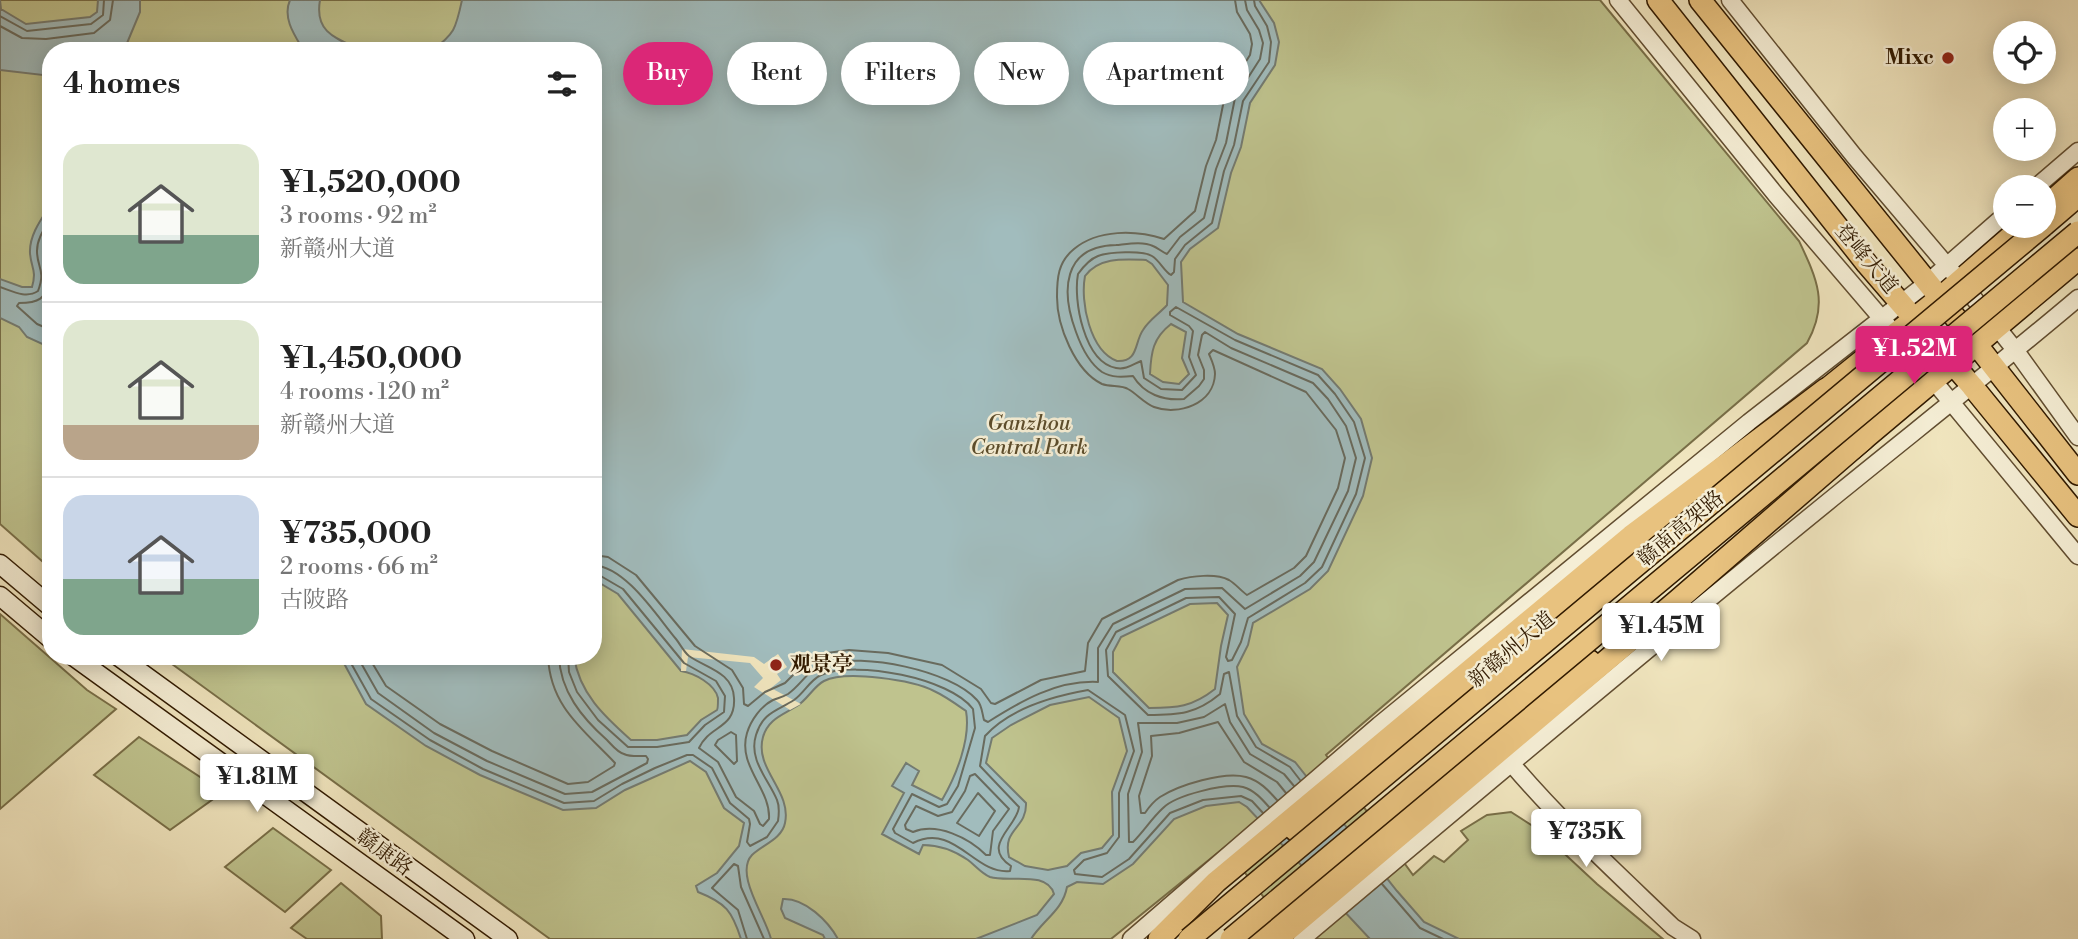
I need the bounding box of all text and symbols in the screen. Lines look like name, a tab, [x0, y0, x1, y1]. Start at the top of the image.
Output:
map controls	[1993, 21, 2056, 238]
button: locate	[1993, 21, 2056, 84]
chip: Buy	[623, 42, 713, 105]
chip: Rent	[727, 42, 827, 105]
chip: Filters	[841, 42, 960, 105]
chip: New	[974, 42, 1069, 105]
chip: Apartment	[1083, 42, 1249, 105]
place label: Mixc	[1885, 45, 1934, 71]
marker: Mixc	[1940, 50, 1956, 66]
text: 4 homes	[63, 65, 180, 103]
icon: filters	[543, 65, 581, 103]
button: +	[1993, 98, 2056, 161]
text: ¥1,520,000	[280, 164, 461, 202]
icon: home	[119, 172, 203, 256]
button: −	[1993, 175, 2056, 238]
text: 3 rooms · 92 m²	[280, 202, 436, 230]
street label: 登峰大道	[1829, 218, 1903, 300]
text: 新赣州大道	[280, 235, 395, 263]
pin: ¥1.52M	[1857, 326, 1971, 386]
text: ¥1.52M	[1871, 335, 1957, 363]
text: ¥1,450,000	[280, 340, 462, 378]
icon: home	[119, 348, 203, 432]
text: 4 rooms · 120 m²	[280, 378, 449, 406]
text: 新赣州大道	[280, 411, 395, 439]
park label: Ganzhou Central Park	[970, 411, 1088, 461]
street label: 赣南高架路	[1632, 485, 1730, 573]
text: ¥735,000	[280, 515, 432, 553]
icon: home	[119, 523, 203, 607]
text: 2 rooms · 66 m²	[280, 553, 438, 581]
text: 古陂路	[280, 586, 349, 614]
pin: ¥1.45M	[1604, 604, 1718, 663]
street label: 新赣州大道	[1463, 606, 1561, 694]
text: ¥1.45M	[1618, 612, 1704, 640]
place label: 观景亭	[790, 652, 853, 678]
marker: 观景亭	[768, 657, 784, 673]
pin: ¥1.81M	[200, 754, 314, 814]
text: ¥1.81M	[216, 763, 298, 791]
pin: ¥735K	[1537, 810, 1635, 869]
text: ¥735K	[1547, 818, 1625, 846]
street label: 赣康路	[351, 824, 417, 882]

